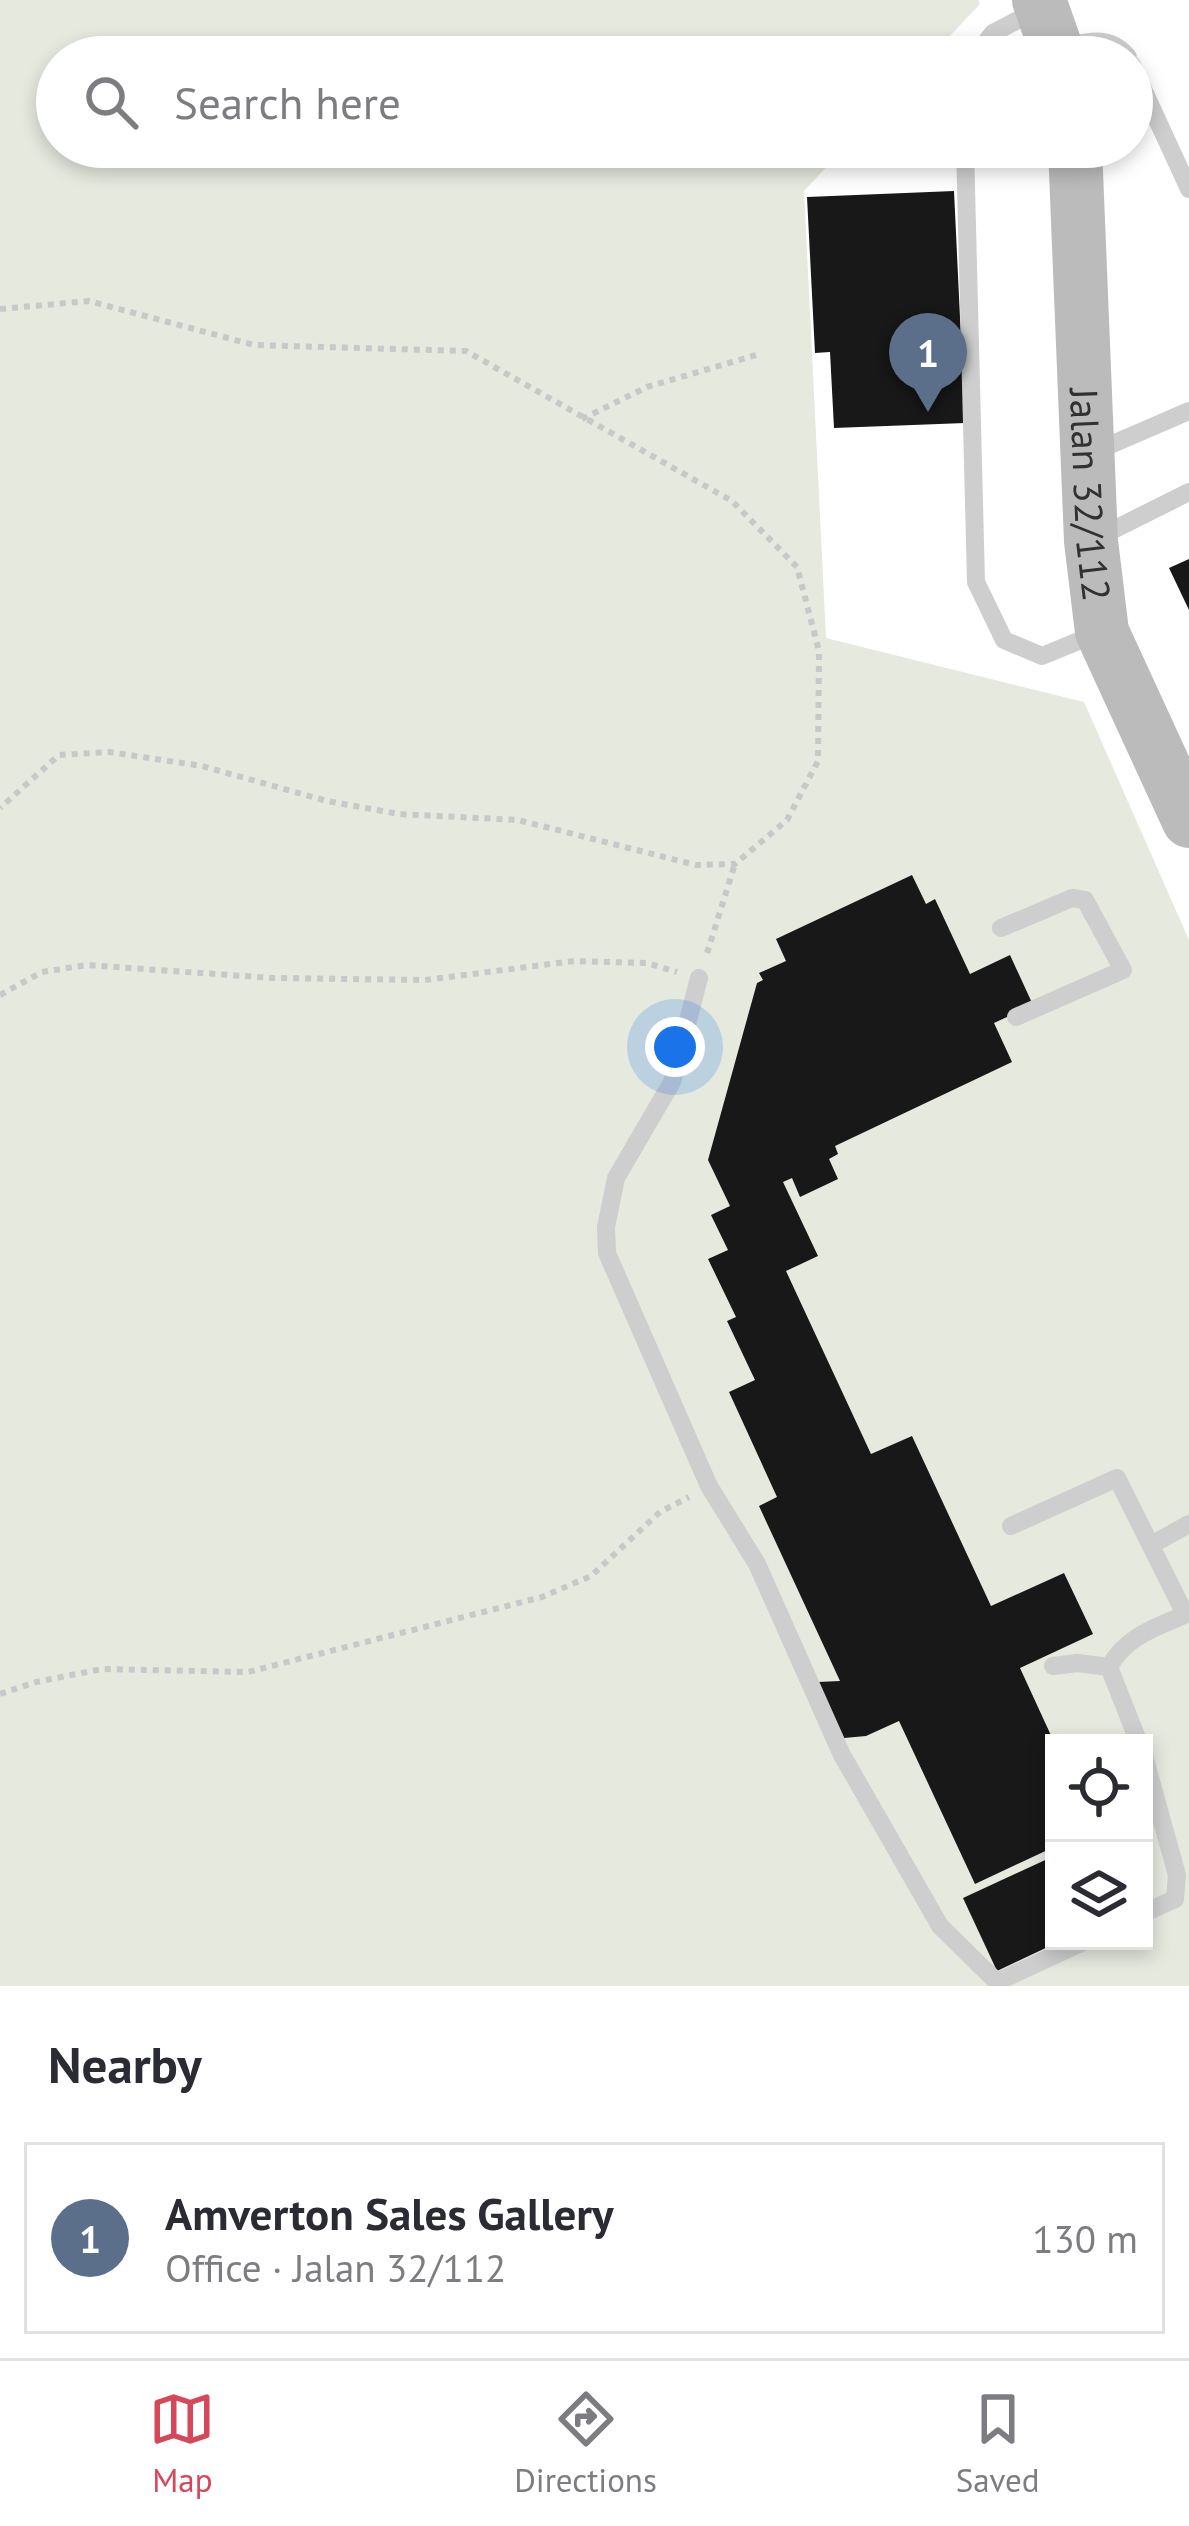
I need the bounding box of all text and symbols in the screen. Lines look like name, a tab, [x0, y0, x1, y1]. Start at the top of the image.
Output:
search box	[36, 36, 1153, 168]
icon: search	[78, 69, 144, 135]
text: Search here	[174, 73, 401, 131]
pin: 1	[889, 313, 967, 412]
street label: Jalan 32/112	[1059, 385, 1124, 604]
your location	[645, 1017, 705, 1077]
map controls	[1045, 1734, 1153, 1950]
button: locate	[1045, 1734, 1153, 1842]
button: layers	[1045, 1842, 1153, 1950]
text: Nearby	[48, 2031, 202, 2097]
text: Amverton Sales Gallery	[165, 2184, 614, 2242]
text: 1	[79, 2213, 101, 2264]
text: 130 m	[1032, 2213, 1138, 2264]
text: Office · Jalan 32/112	[165, 2242, 506, 2293]
tab: Map	[149, 2386, 215, 2501]
tab: Directions	[514, 2386, 657, 2501]
tab: Saved	[956, 2386, 1040, 2501]

